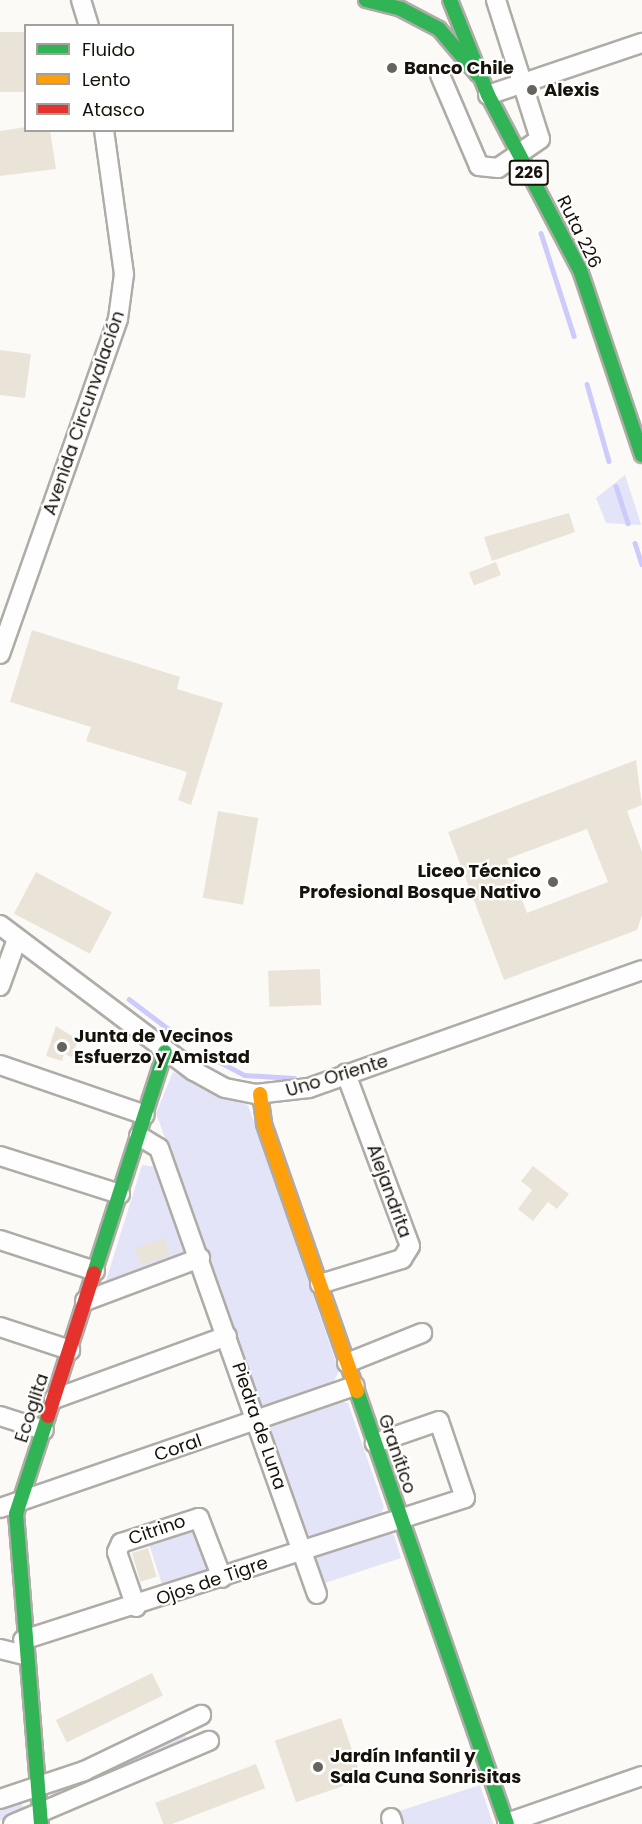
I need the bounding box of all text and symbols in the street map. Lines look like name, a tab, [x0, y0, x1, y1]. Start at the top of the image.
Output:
legend	[24, 24, 234, 132]
text: Fluido	[82, 37, 135, 62]
place label: Banco Chile	[404, 57, 514, 79]
marker: Banco Chile	[385, 61, 399, 75]
text: Lento	[82, 67, 131, 92]
place label: Alexis	[544, 79, 600, 101]
marker: Alexis	[525, 83, 539, 97]
text: Atasco	[82, 97, 145, 122]
road number: 226	[508, 160, 550, 186]
street label: Ruta 226	[552, 192, 606, 272]
street label: Avenida Circunvalación	[39, 308, 129, 518]
place label: Liceo Técnico Profesional Bosque Nativo	[299, 861, 541, 904]
marker: Liceo Técnico Profesional Bosque Nativo	[546, 875, 560, 889]
place label: Junta de Vecinos Esfuerzo y Amistad	[74, 1026, 250, 1068]
marker: Junta de Vecinos Esfuerzo y Amistad	[55, 1040, 69, 1054]
street label: Uno Oriente	[283, 1050, 391, 1102]
street label: Alejandrita	[362, 1141, 416, 1241]
street label: Piedra de Luna	[227, 1360, 291, 1492]
street label: Ecoglita	[11, 1371, 53, 1445]
street label: Granítico	[373, 1412, 421, 1496]
street label: Coral	[151, 1430, 205, 1466]
street label: Citrino	[126, 1510, 188, 1550]
street label: Ojos de Tigre	[153, 1552, 271, 1610]
place label: Jardín Infantil y Sala Cuna Sonrisitas	[330, 1746, 521, 1788]
marker: Jardín Infantil y Sala Cuna Sonrisitas	[311, 1760, 325, 1774]

